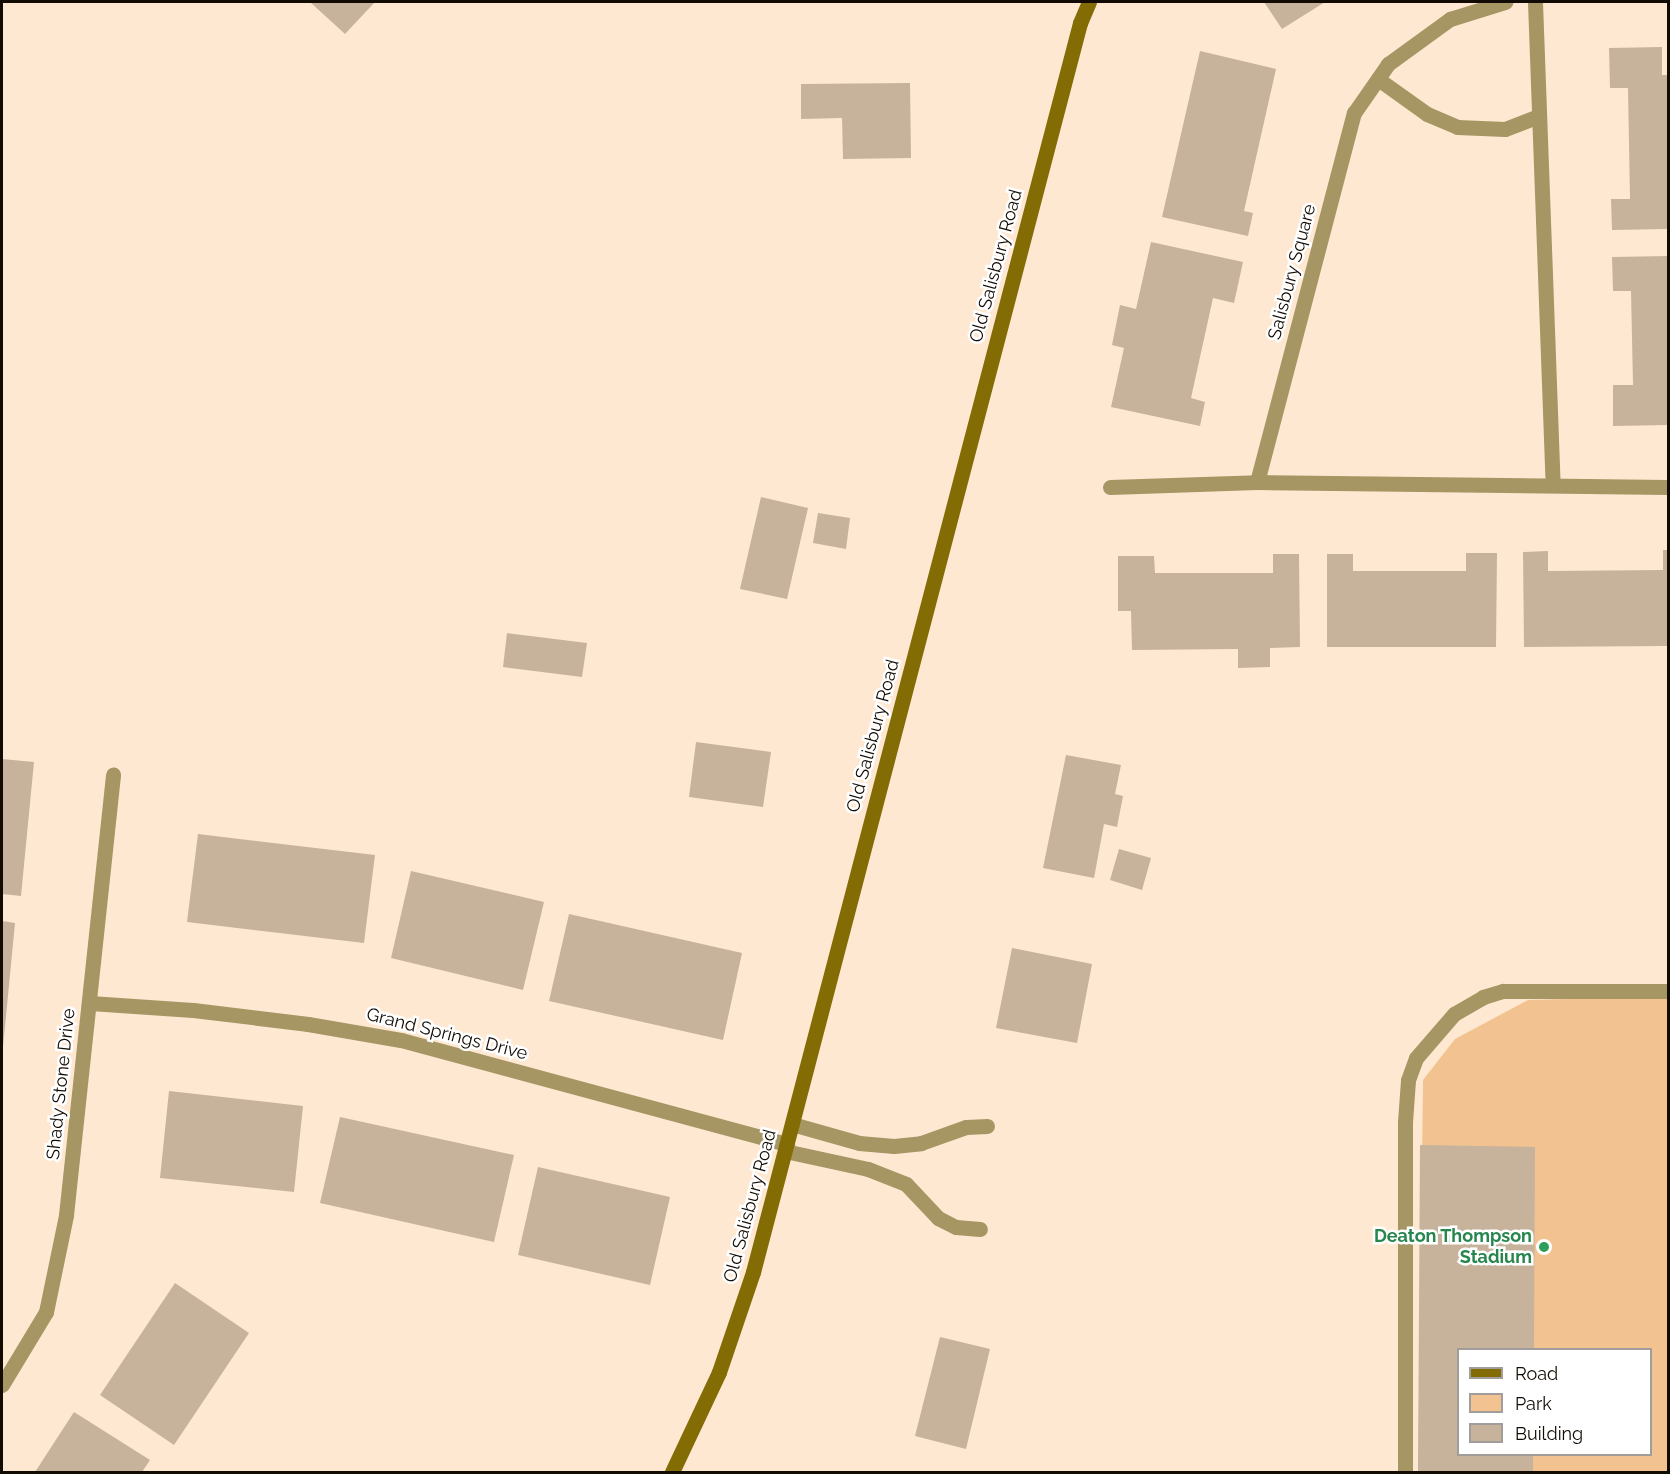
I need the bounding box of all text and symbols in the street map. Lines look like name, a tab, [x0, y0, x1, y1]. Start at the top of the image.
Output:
street label: Old Salisbury Road	[965, 187, 1027, 345]
street label: Salisbury Square	[1263, 202, 1321, 342]
street label: Old Salisbury Road	[842, 657, 904, 815]
street label: Grand Springs Drive	[364, 1004, 530, 1064]
street label: Shady Stone Drive	[42, 1007, 80, 1161]
street label: Old Salisbury Road	[719, 1127, 781, 1285]
place label: Deaton Thompson Stadium	[1373, 1226, 1532, 1268]
marker: Deaton Thompson Stadium	[1537, 1240, 1551, 1254]
legend	[1457, 1348, 1652, 1456]
text: Road	[1515, 1363, 1558, 1384]
text: Park	[1515, 1393, 1552, 1414]
text: Building	[1515, 1423, 1583, 1444]

